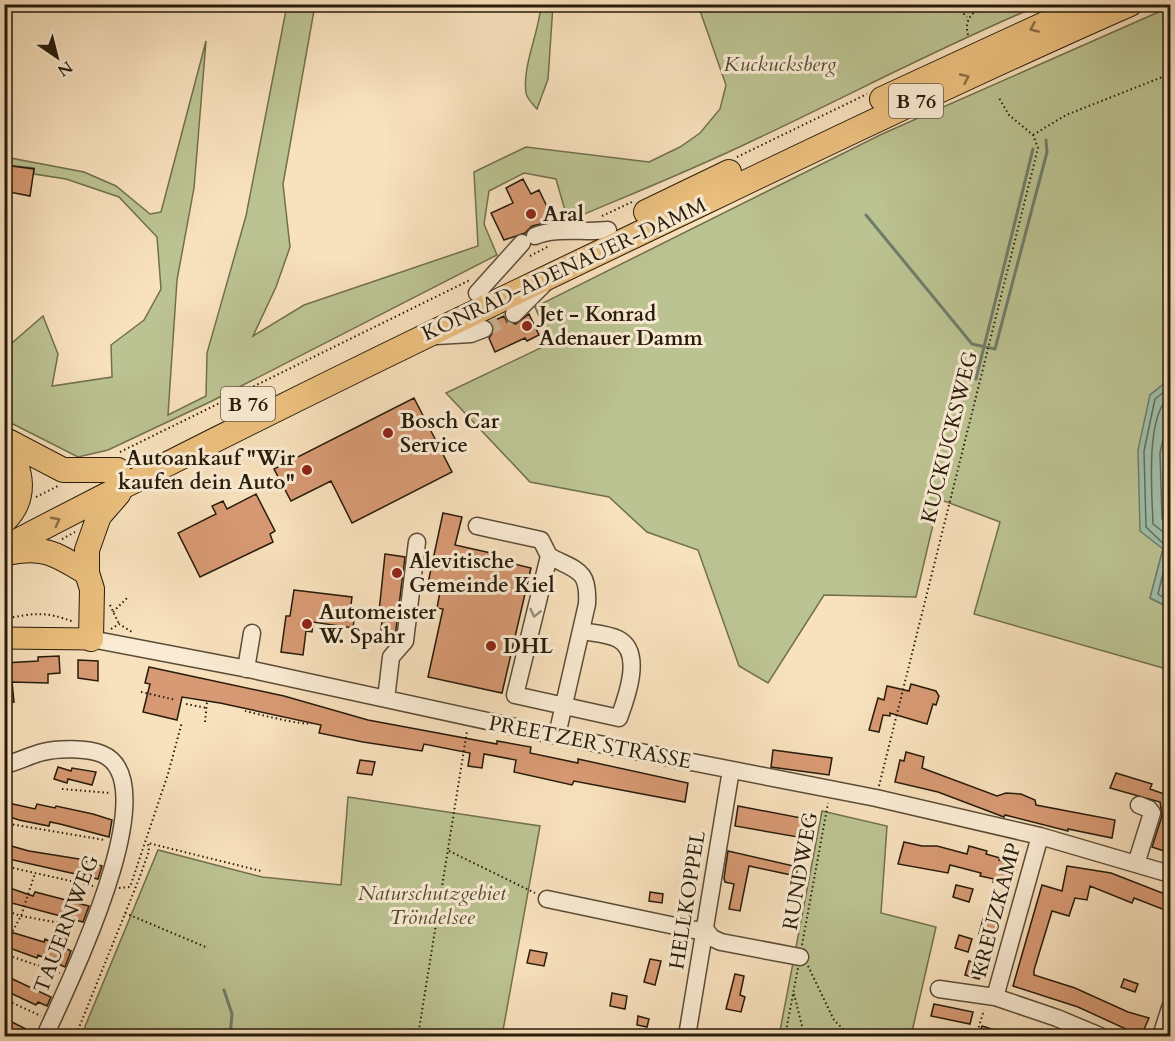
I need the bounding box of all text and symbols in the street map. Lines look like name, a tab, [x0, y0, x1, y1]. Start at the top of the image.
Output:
one-way arrow	[1030, 21, 1041, 33]
north arrow	[27, 27, 87, 87]
park label: Kuckucksberg	[724, 50, 837, 79]
text: N	[53, 55, 77, 82]
one-way arrow	[959, 74, 970, 86]
road number: B 76	[889, 84, 943, 118]
street label: KONRAD-ADENAUER-DAMM	[417, 191, 711, 348]
place label: Aral	[543, 200, 584, 229]
marker: Aral	[524, 207, 538, 221]
place label: Jet - Konrad Adenauer Damm	[536, 300, 704, 353]
marker: Jet - Konrad Adenauer Damm	[520, 319, 534, 333]
street label: KUCKUCKSWEG	[914, 348, 985, 526]
road number: B 76	[221, 387, 275, 421]
place label: Bosch Car Service	[400, 407, 500, 460]
marker: Bosch Car Service	[381, 426, 395, 440]
place label: Autoankauf "Wir kaufen dein Auto"	[118, 444, 296, 497]
marker: Autoankauf "Wir kaufen dein Auto"	[300, 463, 314, 477]
one-way arrow	[50, 517, 61, 528]
place label: Alevitische Gemeinde Kiel	[409, 547, 555, 600]
marker: Alevitische Gemeinde Kiel	[390, 566, 404, 580]
place label: Automeister W. Spahr	[318, 598, 437, 651]
one-way arrow	[529, 608, 542, 618]
marker: Automeister W. Spahr	[300, 617, 314, 631]
place label: DHL	[503, 632, 553, 661]
marker: DHL	[484, 639, 498, 653]
street label: PREETZER STRASSE	[486, 709, 694, 776]
street label: RUNDWEG	[776, 809, 825, 932]
street label: HELLKOPPEL	[662, 828, 713, 972]
street label: KREUZKAMP	[965, 840, 1028, 981]
street label: TAUERNWEG	[27, 851, 106, 997]
park label: Naturschutzgebiet Tröndelsee	[358, 879, 507, 932]

